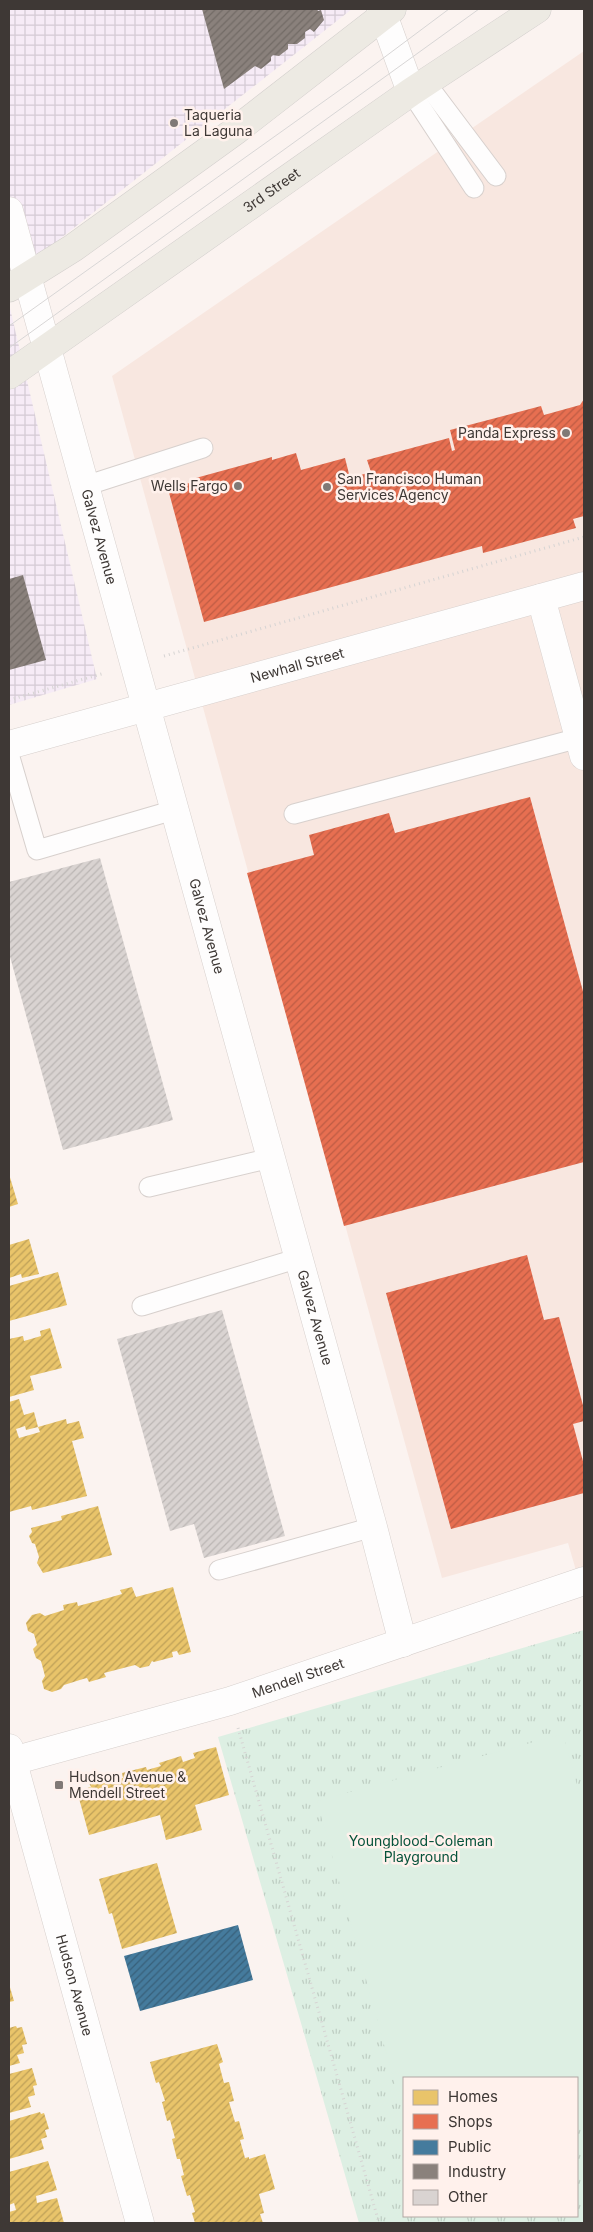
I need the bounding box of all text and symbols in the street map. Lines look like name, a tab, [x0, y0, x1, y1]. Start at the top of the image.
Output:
place label: Taqueria La Laguna	[184, 106, 253, 139]
marker: Taqueria La Laguna	[168, 117, 180, 129]
street label: 3rd Street	[239, 164, 303, 216]
place label: Panda Express	[458, 424, 556, 441]
marker: Panda Express	[560, 427, 572, 439]
place label: San Francisco Human Services Agency	[337, 470, 482, 503]
place label: Wells Fargo	[151, 477, 228, 494]
marker: Wells Fargo	[232, 480, 244, 492]
marker: San Francisco Human Services Agency	[321, 481, 333, 493]
street label: Galvez Avenue	[78, 487, 121, 586]
street label: Newhall Street	[248, 644, 346, 686]
street label: Galvez Avenue	[186, 876, 229, 976]
street label: Galvez Avenue	[294, 1268, 337, 1367]
street label: Mendell Street	[250, 1654, 346, 1701]
place label: Hudson Avenue & Mendell Street	[69, 1768, 186, 1801]
marker: Hudson Avenue & Mendell Street	[53, 1779, 65, 1791]
park label: Youngblood-Coleman Playground	[349, 1832, 493, 1865]
street label: Hudson Avenue	[53, 1932, 97, 2038]
legend	[403, 2077, 578, 2217]
text: Homes	[448, 2087, 498, 2106]
text: Shops	[448, 2112, 493, 2131]
text: Public	[448, 2137, 491, 2156]
text: Industry	[448, 2162, 507, 2181]
text: Other	[448, 2187, 488, 2206]

